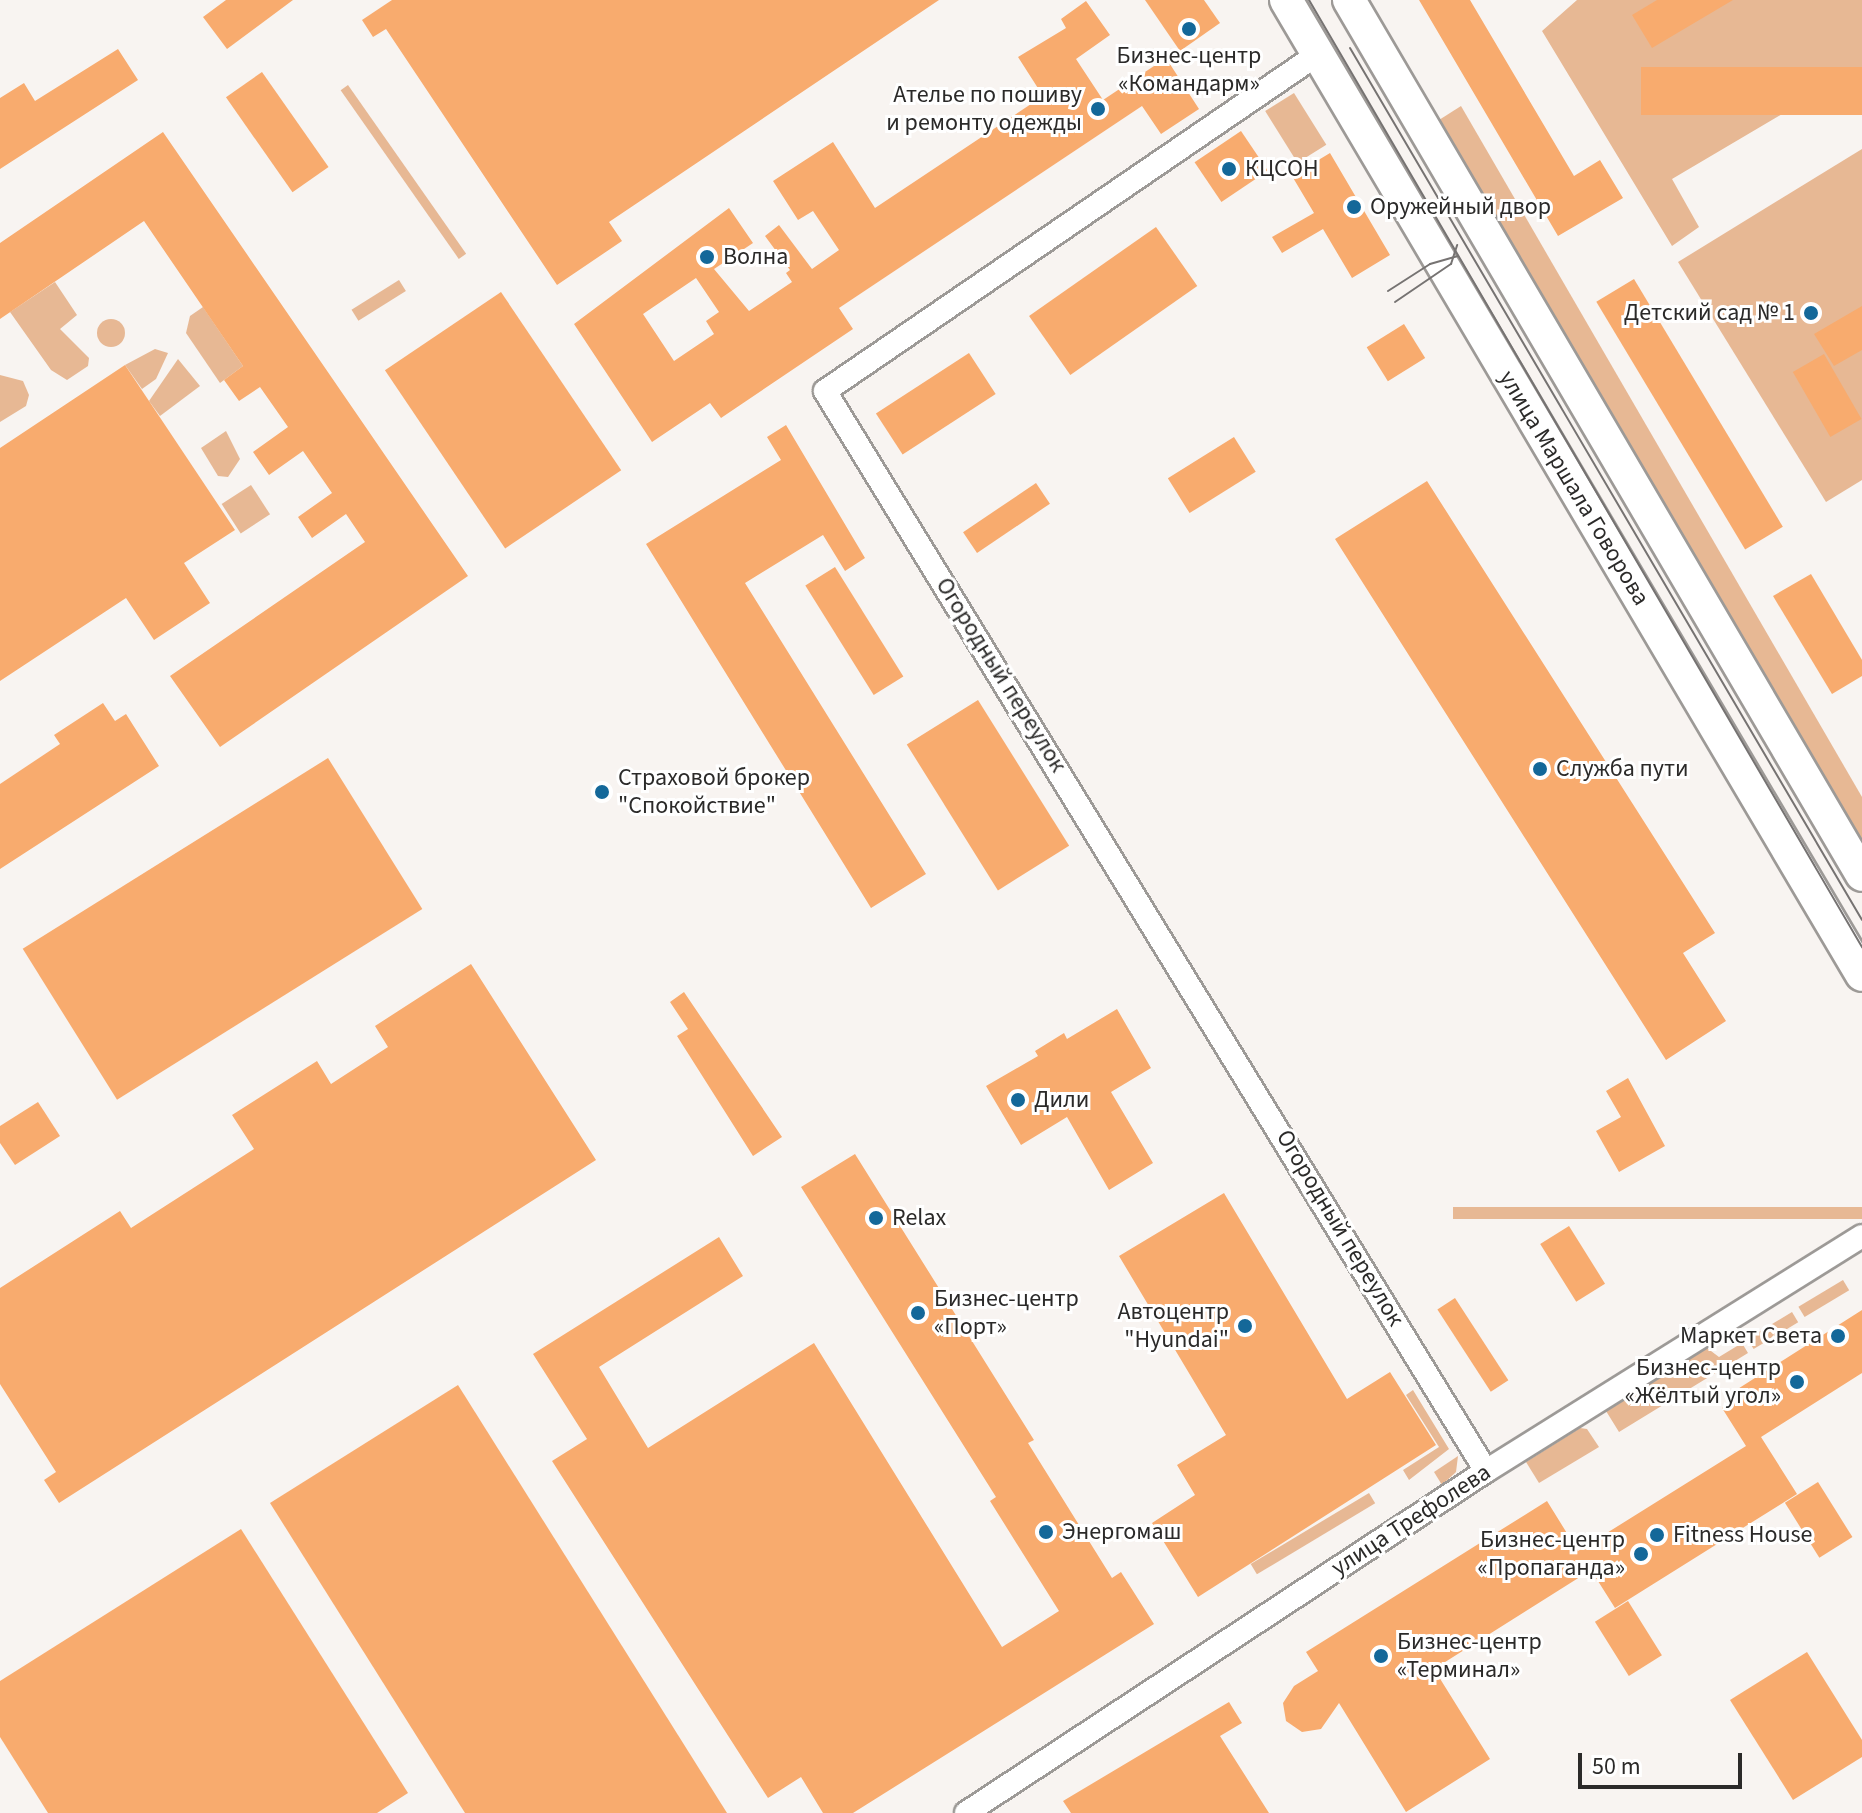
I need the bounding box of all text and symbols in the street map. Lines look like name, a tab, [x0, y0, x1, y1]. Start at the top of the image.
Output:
marker: Бизнес-центр «Командарм»	[1180, 20, 1198, 38]
place label: Бизнес-центр «Командарм»	[1117, 42, 1261, 98]
place label: Ателье по пошиву и ремонту одежды	[886, 81, 1082, 137]
marker: Ателье по пошиву и ремонту одежды	[1089, 100, 1107, 118]
place label: КЦСОН	[1245, 155, 1319, 183]
marker: КЦСОН	[1220, 160, 1238, 178]
place label: Оружейный двор	[1370, 193, 1551, 221]
marker: Оружейный двор	[1345, 198, 1363, 216]
place label: Волна	[723, 243, 788, 271]
marker: Волна	[698, 248, 716, 266]
place label: Детский сад № 1	[1624, 299, 1795, 327]
marker: Детский сад № 1	[1802, 304, 1820, 322]
street label: улица Маршала Говорова	[1493, 365, 1655, 611]
street label: Огородный переулок	[929, 572, 1073, 778]
place label: Служба пути	[1556, 755, 1689, 783]
marker: Служба пути	[1531, 760, 1549, 778]
place label: Страховой брокер "Спокойствие"	[618, 764, 810, 820]
marker: Страховой брокер "Спокойствие"	[593, 783, 611, 801]
place label: Дили	[1034, 1086, 1089, 1114]
marker: Дили	[1009, 1091, 1027, 1109]
street label: Огородный переулок	[1270, 1125, 1410, 1331]
place label: Relax	[892, 1204, 946, 1232]
marker: Relax	[867, 1209, 885, 1227]
place label: Бизнес-центр «Порт»	[934, 1285, 1079, 1341]
place label: Автоцентр "Hyundai"	[1117, 1298, 1229, 1354]
marker: Бизнес-центр «Порт»	[909, 1304, 927, 1322]
marker: Автоцентр "Hyundai"	[1236, 1317, 1254, 1335]
place label: Маркет Света	[1680, 1322, 1822, 1350]
marker: Маркет Света	[1829, 1327, 1847, 1345]
place label: Бизнес-центр «Жёлтый угол»	[1625, 1354, 1781, 1410]
marker: Бизнес-центр «Жёлтый угол»	[1788, 1373, 1806, 1391]
street label: улица Трефолева	[1326, 1458, 1496, 1582]
place label: Энергомаш	[1062, 1518, 1182, 1546]
place label: Fitness House	[1673, 1521, 1812, 1549]
marker: Энергомаш	[1037, 1523, 1055, 1541]
place label: Бизнес-центр «Пропаганда»	[1478, 1526, 1625, 1582]
marker: Fitness House	[1648, 1526, 1666, 1544]
marker: Бизнес-центр «Пропаганда»	[1632, 1545, 1650, 1563]
place label: Бизнес-центр «Терминал»	[1397, 1628, 1542, 1684]
marker: Бизнес-центр «Терминал»	[1372, 1647, 1390, 1665]
scale bar	[1582, 1737, 1746, 1787]
text: 50 m	[1592, 1749, 1641, 1784]

